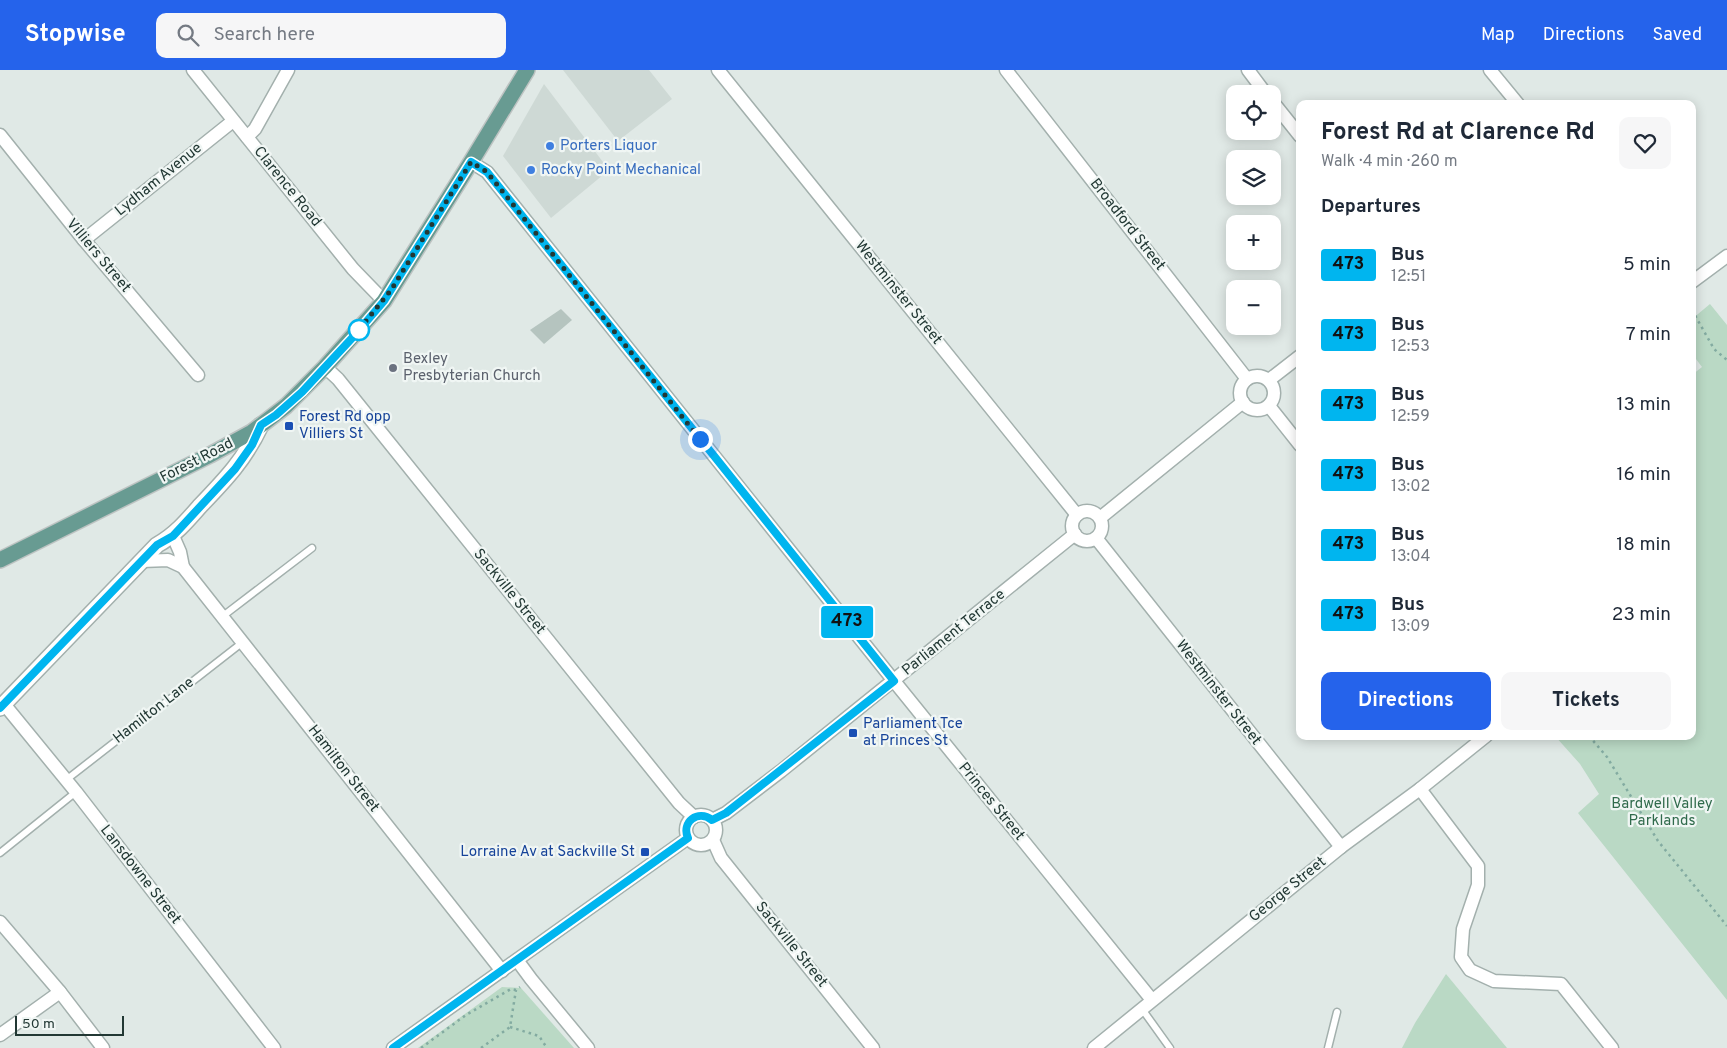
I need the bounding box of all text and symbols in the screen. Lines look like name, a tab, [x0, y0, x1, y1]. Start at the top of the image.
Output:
search box	[156, 13, 506, 58]
text: Stopwise	[25, 20, 126, 50]
icon: search	[174, 21, 202, 49]
text: Search here	[214, 23, 315, 47]
text: Map	[1481, 24, 1515, 47]
text: Directions	[1543, 24, 1625, 47]
text: Saved	[1653, 24, 1702, 47]
map controls	[1226, 85, 1281, 335]
button: locate	[1226, 85, 1281, 140]
button: heart	[1619, 117, 1671, 169]
text: Forest Rd at Clarence Rd	[1321, 118, 1595, 148]
place label: Porters Liquor	[560, 137, 657, 156]
street label: Lydham Avenue	[112, 139, 206, 221]
marker: Porters Liquor	[544, 140, 556, 152]
street label: Clarence Road	[249, 143, 325, 231]
button: layers	[1226, 150, 1281, 205]
text: Walk · 4 min · 260 m	[1321, 152, 1457, 172]
place label: Rocky Point Mechanical	[541, 161, 701, 180]
marker: Rocky Point Mechanical	[525, 164, 537, 176]
street label: Broadford Street	[1085, 175, 1169, 275]
text: Departures	[1321, 195, 1421, 219]
street label: Villiers Street	[61, 215, 135, 297]
button: +	[1226, 215, 1281, 270]
street label: Westminster Street	[850, 237, 946, 349]
text: Bus	[1391, 243, 1425, 267]
text: 473	[1333, 253, 1364, 276]
text: 5 min	[1623, 253, 1671, 277]
text: 12:51	[1391, 267, 1426, 287]
button: −	[1226, 280, 1281, 335]
text: Bus	[1391, 313, 1425, 337]
unlabelled marker	[348, 319, 370, 341]
text: 473	[1333, 323, 1364, 346]
text: 7 min	[1626, 323, 1671, 347]
text: 12:53	[1391, 337, 1430, 357]
place label: Bexley Presbyterian Church	[403, 350, 541, 386]
marker: Bexley Presbyterian Church	[387, 362, 399, 374]
text: Bus	[1391, 383, 1425, 407]
text: 473	[1333, 393, 1364, 416]
text: 13 min	[1616, 393, 1671, 417]
text: 12:59	[1391, 407, 1430, 427]
place label: Forest Rd opp Villiers St	[299, 408, 391, 444]
marker: Forest Rd opp Villiers St	[283, 420, 295, 432]
your location	[688, 427, 713, 452]
street label: Forest Road	[157, 434, 237, 488]
text: Bus	[1391, 453, 1425, 477]
text: 473	[1333, 463, 1364, 486]
text: 16 min	[1616, 463, 1671, 487]
text: 13:02	[1391, 477, 1430, 497]
text: Bus	[1391, 523, 1425, 547]
text: 473	[1333, 533, 1364, 556]
text: 18 min	[1616, 533, 1671, 557]
street label: Sackville Street	[469, 545, 549, 639]
text: 13:04	[1391, 547, 1430, 567]
street label: Parliament Terrace	[898, 585, 1010, 681]
text: Bus	[1391, 593, 1425, 617]
text: 473	[1333, 603, 1364, 626]
text: 23 min	[1612, 603, 1671, 627]
line badge: 473	[818, 606, 876, 638]
text: 473	[831, 610, 863, 633]
text: 13:09	[1391, 617, 1430, 637]
street label: Westminster Street	[1171, 637, 1265, 749]
button: Directions	[1321, 672, 1491, 730]
button: Tickets	[1501, 672, 1671, 730]
street label: Hamilton Lane	[110, 673, 198, 749]
place label: Parliament Tce at Princes St	[863, 715, 963, 751]
street label: Hamilton Street	[303, 722, 383, 816]
marker: Parliament Tce at Princes St	[847, 727, 859, 739]
street label: Princes Street	[954, 759, 1028, 845]
park label: Bardwell Valley Parklands	[1611, 795, 1713, 831]
street label: Lansdowne Street	[95, 822, 185, 928]
place label: Lorraine Av at Sackville St	[460, 843, 635, 862]
marker: Lorraine Av at Sackville St	[639, 846, 651, 858]
street label: George Street	[1246, 853, 1330, 927]
street label: Sackville Street	[751, 898, 831, 992]
scale bar	[15, 1013, 124, 1036]
text: 50 m	[22, 1016, 55, 1033]

